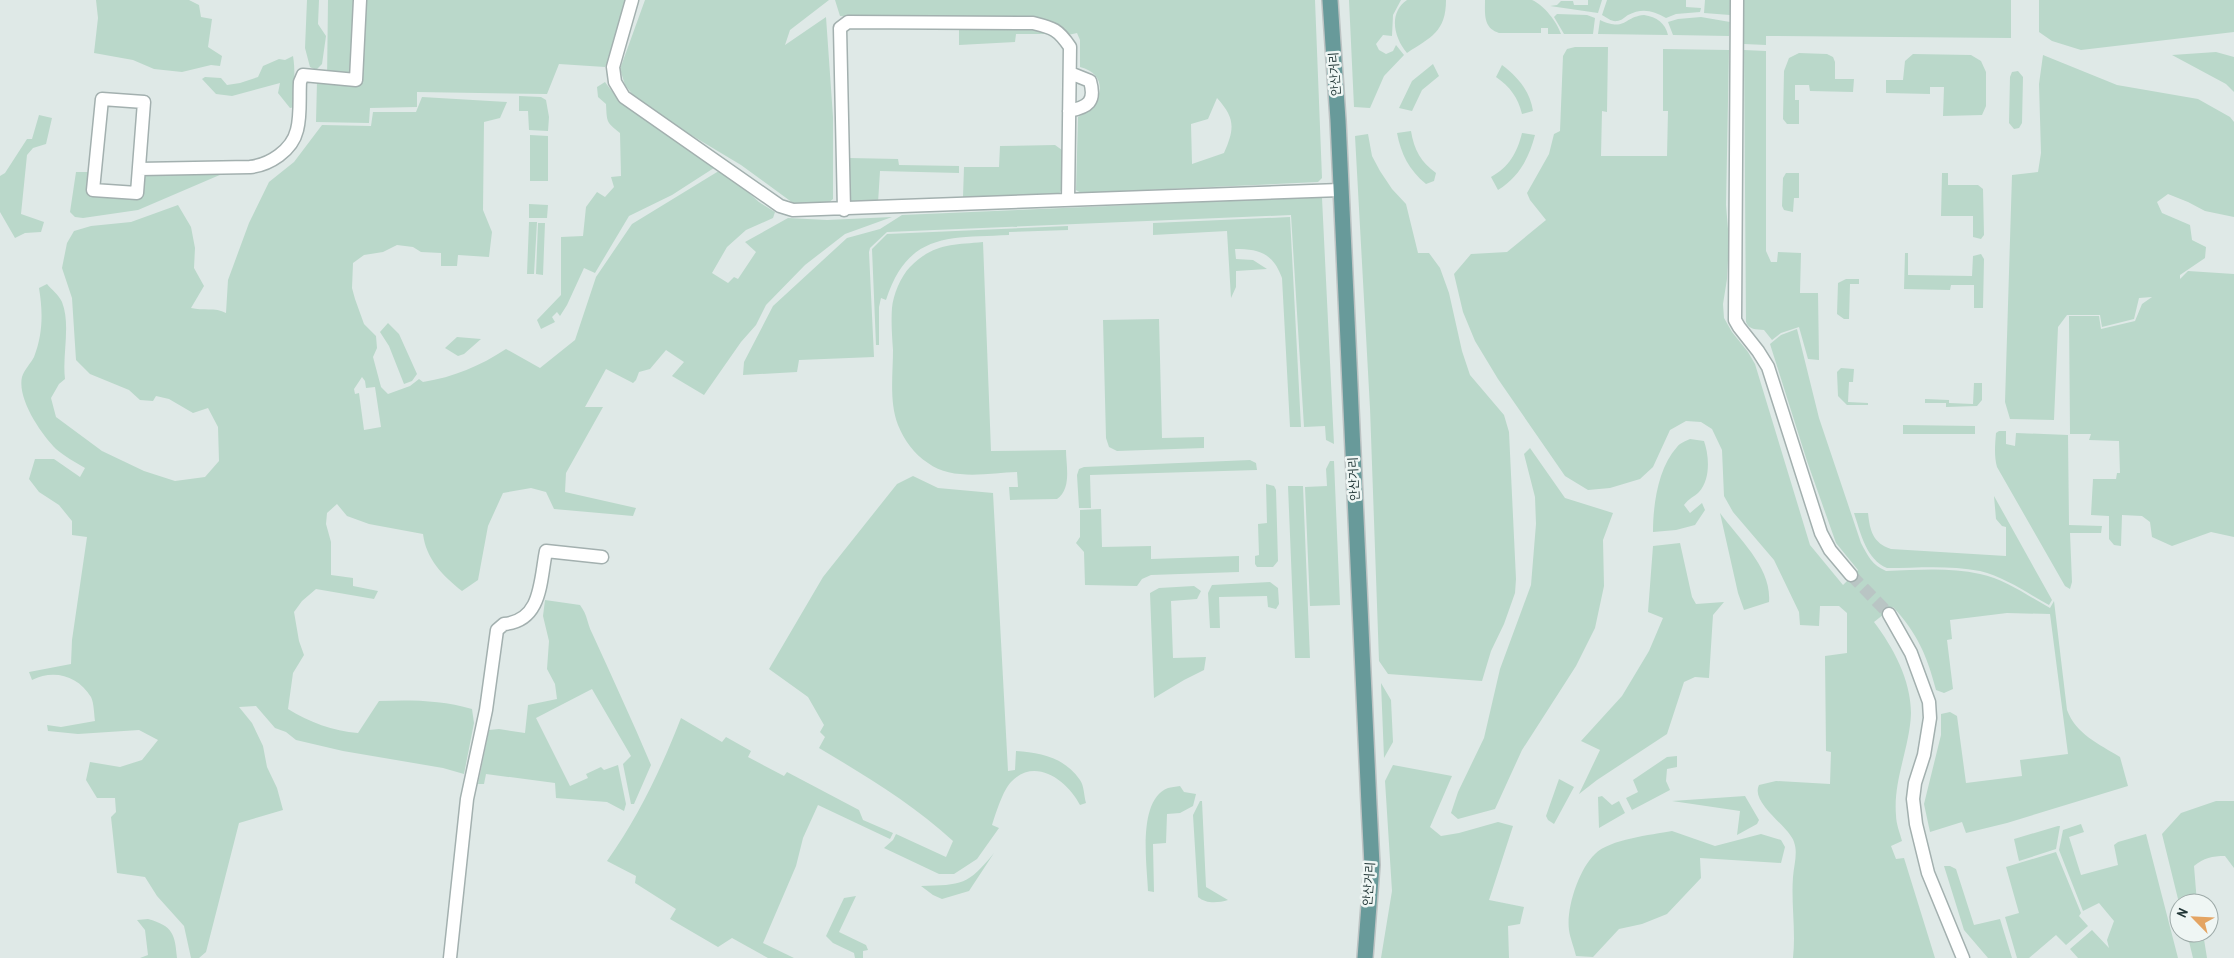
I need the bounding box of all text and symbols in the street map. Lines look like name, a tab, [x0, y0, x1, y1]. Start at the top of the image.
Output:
street label: 안산거리	[1325, 51, 1345, 97]
street label: 안산거리	[1345, 457, 1363, 501]
street label: 안산거리	[1359, 861, 1379, 907]
north arrow	[2169, 893, 2219, 943]
text: N	[2172, 905, 2192, 920]

